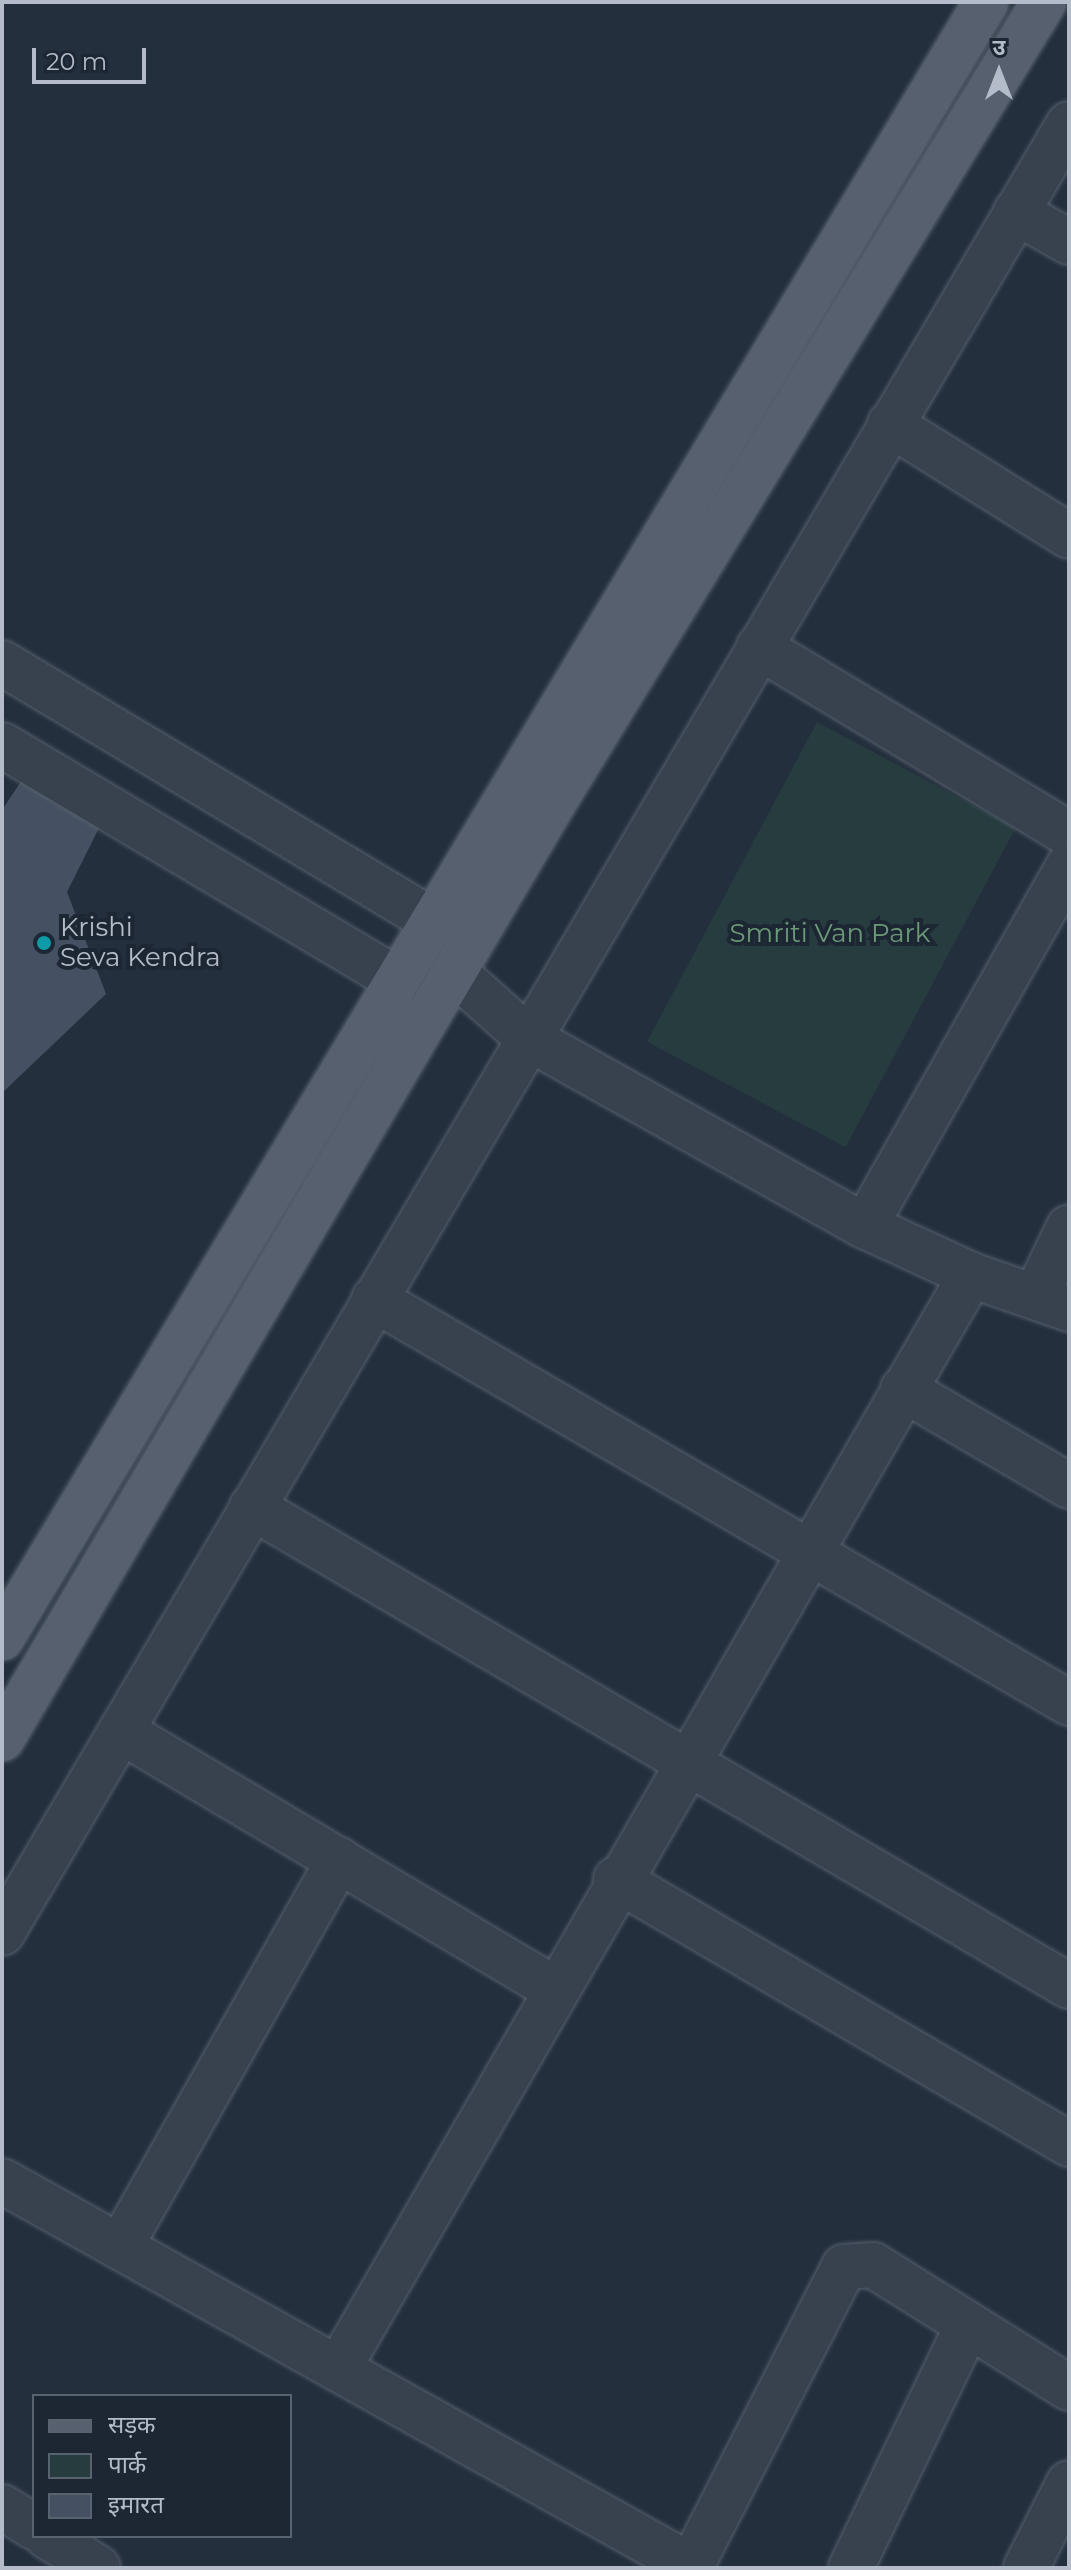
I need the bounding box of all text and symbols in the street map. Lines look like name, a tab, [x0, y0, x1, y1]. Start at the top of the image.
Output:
scale bar	[36, 32, 150, 82]
north arrow	[959, 32, 1039, 112]
text: उ	[993, 34, 1005, 61]
text: 20 m	[46, 47, 107, 76]
place label: Krishi Seva Kendra	[60, 912, 221, 974]
park label: Smriti Van Park	[730, 918, 930, 950]
marker: Krishi Seva Kendra	[35, 934, 53, 952]
legend	[32, 2394, 292, 2538]
text: सड़क	[108, 2410, 156, 2439]
text: पार्क	[108, 2450, 146, 2479]
text: इमारत	[108, 2490, 164, 2519]

